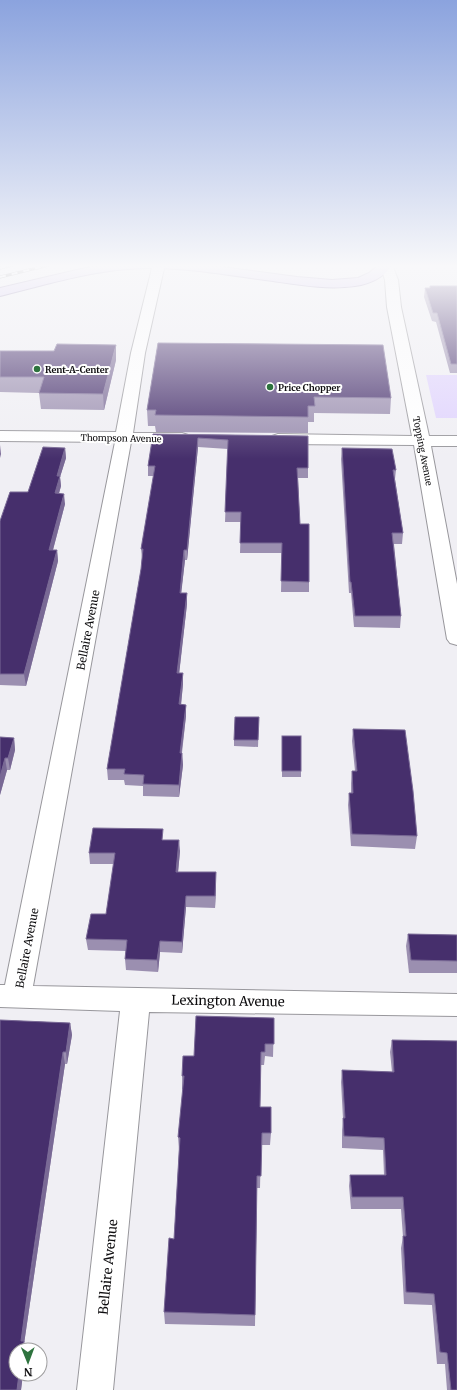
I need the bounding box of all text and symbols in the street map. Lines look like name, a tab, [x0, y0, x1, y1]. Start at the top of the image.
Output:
marker: Rent-A-Center	[32, 364, 42, 374]
place label: Rent-A-Center	[45, 364, 109, 375]
marker: Price Chopper	[265, 382, 275, 392]
place label: Price Chopper	[278, 382, 341, 393]
street label: Topping Avenue	[411, 415, 435, 487]
street label: Thompson Avenue	[80, 432, 162, 444]
street label: Bellaire Avenue	[73, 588, 103, 671]
street label: Bellaire Avenue	[12, 906, 42, 989]
street label: Lexington Avenue	[171, 992, 285, 1010]
street label: Bellaire Avenue	[95, 1218, 121, 1316]
north arrow	[8, 1342, 48, 1382]
text: N	[23, 1365, 33, 1379]

